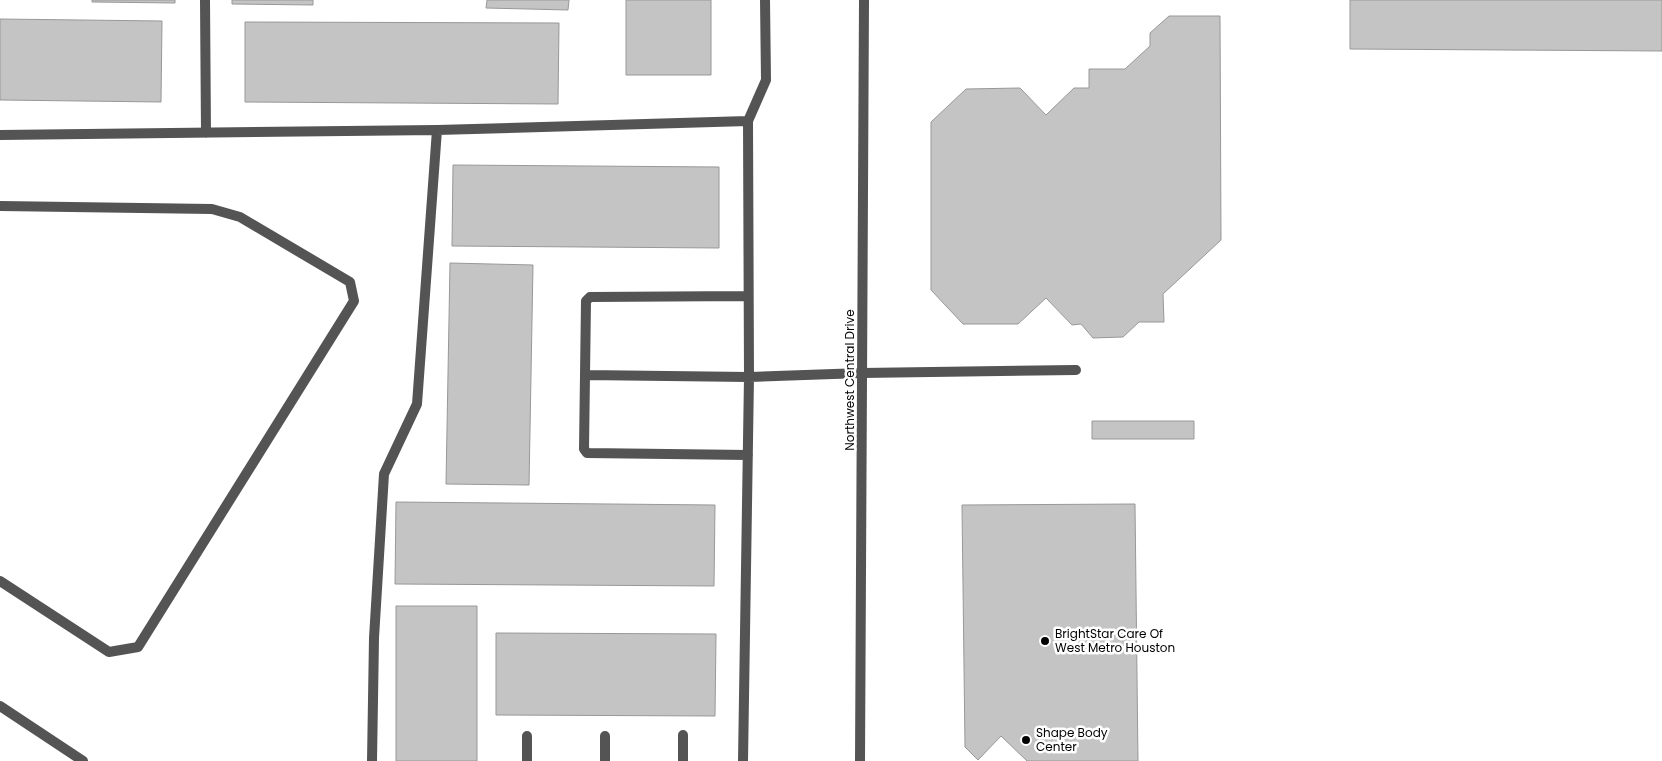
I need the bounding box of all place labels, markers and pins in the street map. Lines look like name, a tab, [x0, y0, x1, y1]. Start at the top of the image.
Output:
place label: BrightStar Care Of West Metro Houston	[1055, 625, 1175, 656]
marker: BrightStar Care Of West Metro Houston	[1039, 635, 1051, 647]
place label: Shape Body Center	[1036, 724, 1108, 755]
marker: Shape Body Center	[1020, 734, 1032, 746]

